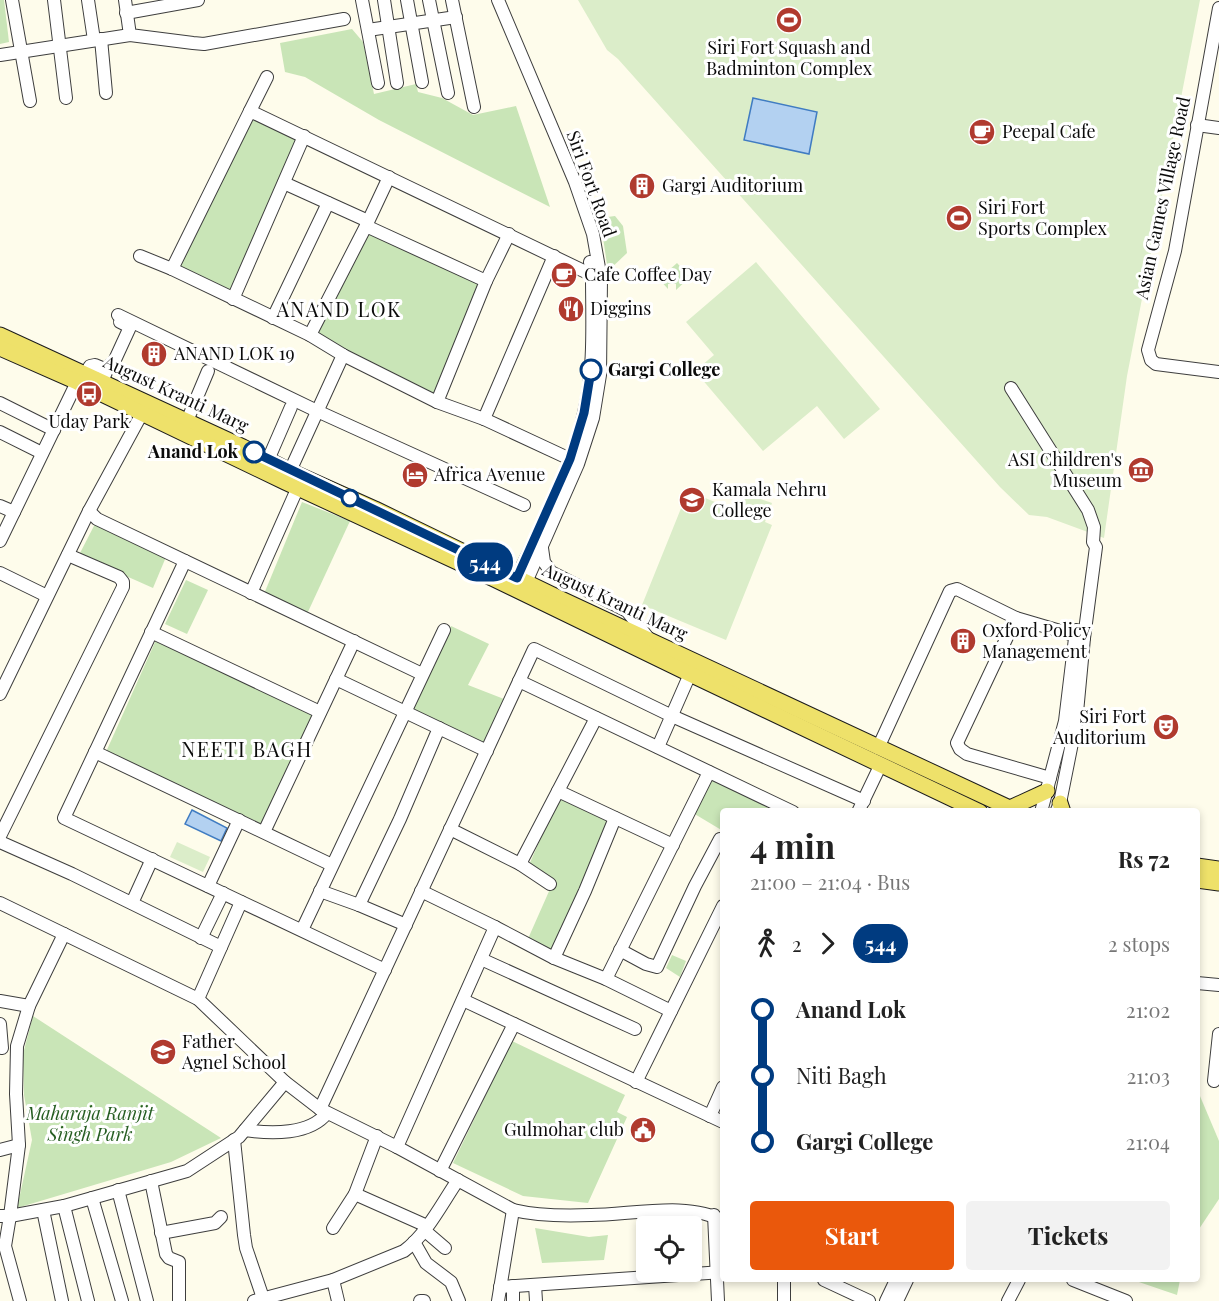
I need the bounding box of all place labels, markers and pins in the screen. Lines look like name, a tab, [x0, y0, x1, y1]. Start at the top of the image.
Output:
sports icon: Siri Fort Squash and Badminton Complex	[774, 5, 804, 35]
place label: Siri Fort Squash and Badminton Complex	[706, 35, 873, 80]
cafe icon: Peepal Cafe	[967, 117, 997, 147]
place label: Peepal Cafe	[1002, 119, 1096, 143]
building icon: Gargi Auditorium	[627, 171, 657, 201]
place label: Gargi Auditorium	[662, 173, 803, 197]
place label: Siri Fort Sports Complex	[978, 195, 1107, 240]
sports icon: Siri Fort Sports Complex	[944, 203, 974, 233]
cafe icon: Cafe Coffee Day	[549, 260, 579, 290]
place label: Cafe Coffee Day	[584, 262, 712, 286]
restaurant icon: Diggins	[556, 294, 586, 324]
place label: Diggins	[590, 296, 651, 320]
building icon: ANAND LOK 19	[139, 339, 169, 369]
place label: ANAND LOK 19	[173, 341, 295, 365]
place label: Gargi College	[608, 357, 720, 381]
marker: Gargi College	[580, 359, 602, 381]
bus stop icon: Uday Park	[74, 379, 104, 409]
place label: Uday Park	[48, 409, 130, 433]
place label: Anand Lok	[147, 439, 238, 463]
marker: Anand Lok	[243, 441, 265, 463]
place label: ASI Children's Museum	[1007, 447, 1122, 492]
museum icon: ASI Children's Museum	[1126, 455, 1156, 485]
hotel icon: Africa Avenue	[400, 460, 430, 490]
place label: Africa Avenue	[433, 462, 545, 486]
place label: Kamala Nehru College	[712, 477, 827, 522]
school or university icon: Kamala Nehru College	[677, 485, 707, 515]
unlabelled marker	[341, 489, 359, 507]
place label: Oxford Policy Management	[982, 618, 1091, 663]
building icon: Oxford Policy Management	[948, 626, 978, 656]
place label: Siri Fort Auditorium	[1052, 704, 1147, 749]
theatre icon: Siri Fort Auditorium	[1151, 712, 1181, 742]
place label: Father Agnel School	[181, 1029, 286, 1074]
school or university icon: Father Agnel School	[148, 1037, 178, 1067]
public building icon: Gulmohar club	[628, 1115, 658, 1145]
place label: Gulmohar club	[504, 1117, 624, 1141]

